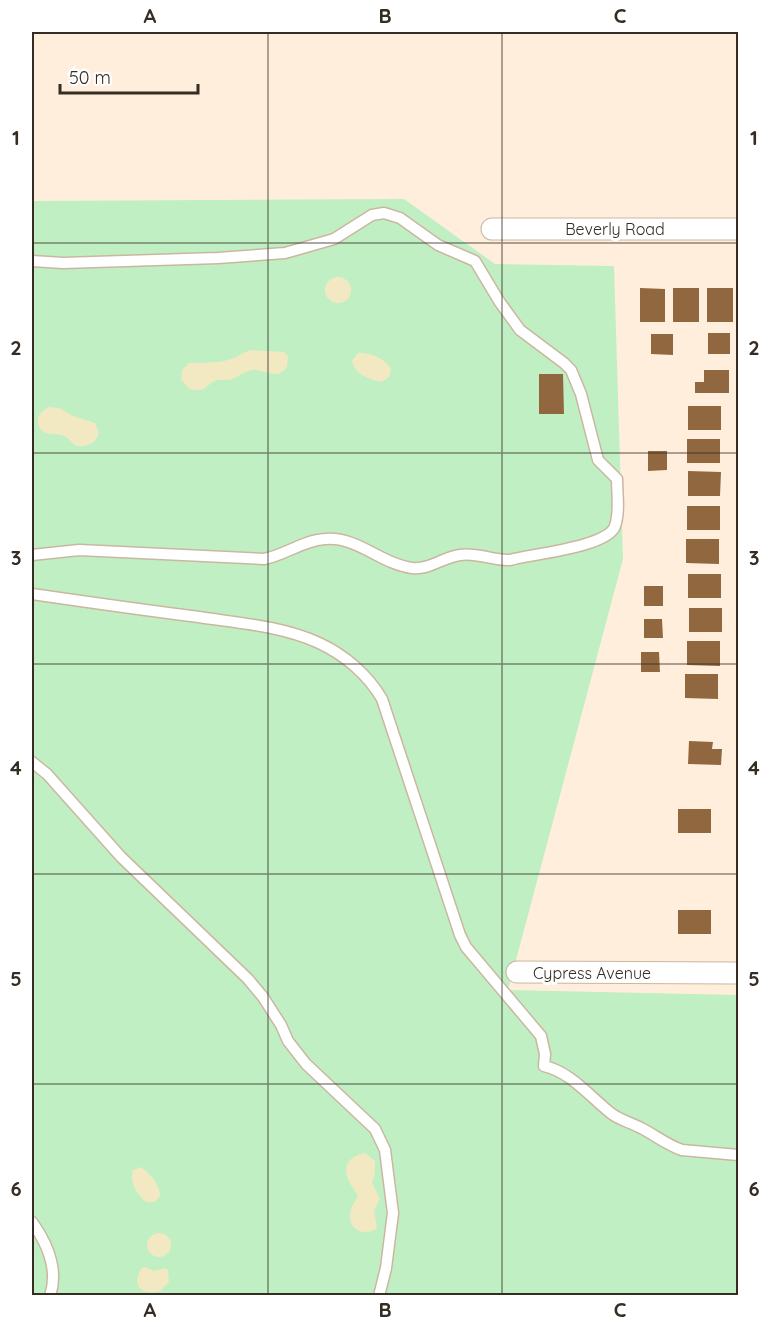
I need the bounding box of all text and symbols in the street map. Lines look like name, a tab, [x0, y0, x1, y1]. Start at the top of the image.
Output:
text: A	[144, 3, 157, 28]
text: B	[378, 3, 392, 28]
text: C	[614, 3, 627, 28]
scale bar	[60, 57, 198, 95]
text: 50 m	[69, 66, 111, 89]
text: 1	[12, 125, 20, 150]
text: 1	[750, 125, 758, 150]
street label: Beverly Road	[565, 219, 665, 239]
text: 2	[10, 335, 22, 360]
text: 2	[748, 335, 760, 360]
text: 3	[11, 545, 21, 570]
text: 3	[749, 545, 759, 570]
text: 4	[10, 755, 22, 780]
text: 4	[748, 755, 760, 780]
street label: Cypress Avenue	[533, 963, 651, 983]
text: 5	[10, 966, 22, 991]
text: 5	[748, 966, 760, 991]
text: 6	[10, 1176, 22, 1201]
text: 6	[748, 1176, 760, 1201]
text: A	[144, 1297, 157, 1322]
text: B	[378, 1297, 392, 1322]
text: C	[614, 1297, 627, 1322]

